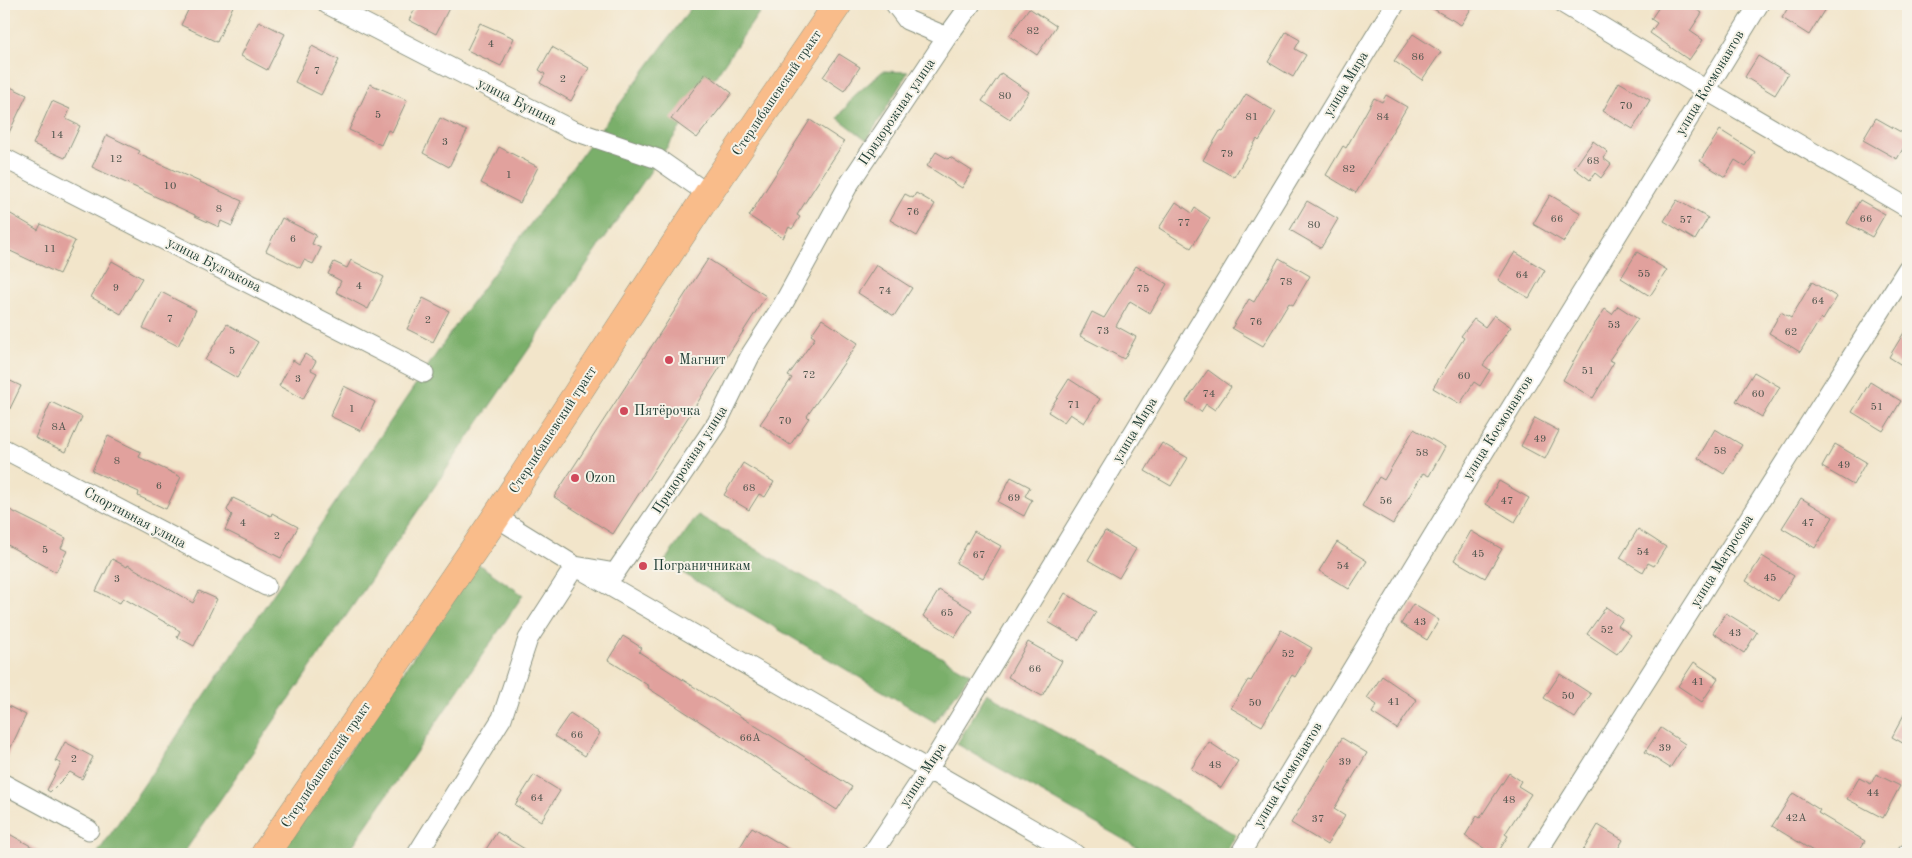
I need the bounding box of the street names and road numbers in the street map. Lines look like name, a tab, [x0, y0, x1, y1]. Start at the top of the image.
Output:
street label: Стерлибашевский тракт	[730, 27, 825, 158]
street label: улица Космонавтов	[1673, 28, 1747, 138]
street label: улица Мира	[1321, 49, 1371, 119]
street label: Придорожная улица	[856, 56, 938, 168]
street label: улица Бунина	[475, 76, 559, 128]
street label: улица Булгакова	[165, 235, 263, 295]
street label: Стерлибашевский тракт	[507, 364, 600, 496]
street label: улица Космонавтов	[1460, 373, 1536, 482]
street label: улица Мира	[1110, 395, 1160, 465]
street label: Придорожная улица	[650, 404, 730, 516]
street label: Спортивная улица	[82, 485, 189, 551]
street label: улица Матросова	[1688, 512, 1756, 610]
street label: Стерлибашевский тракт	[279, 699, 374, 830]
street label: улица Космонавтов	[1251, 720, 1325, 830]
street label: улица Мира	[897, 740, 949, 809]

